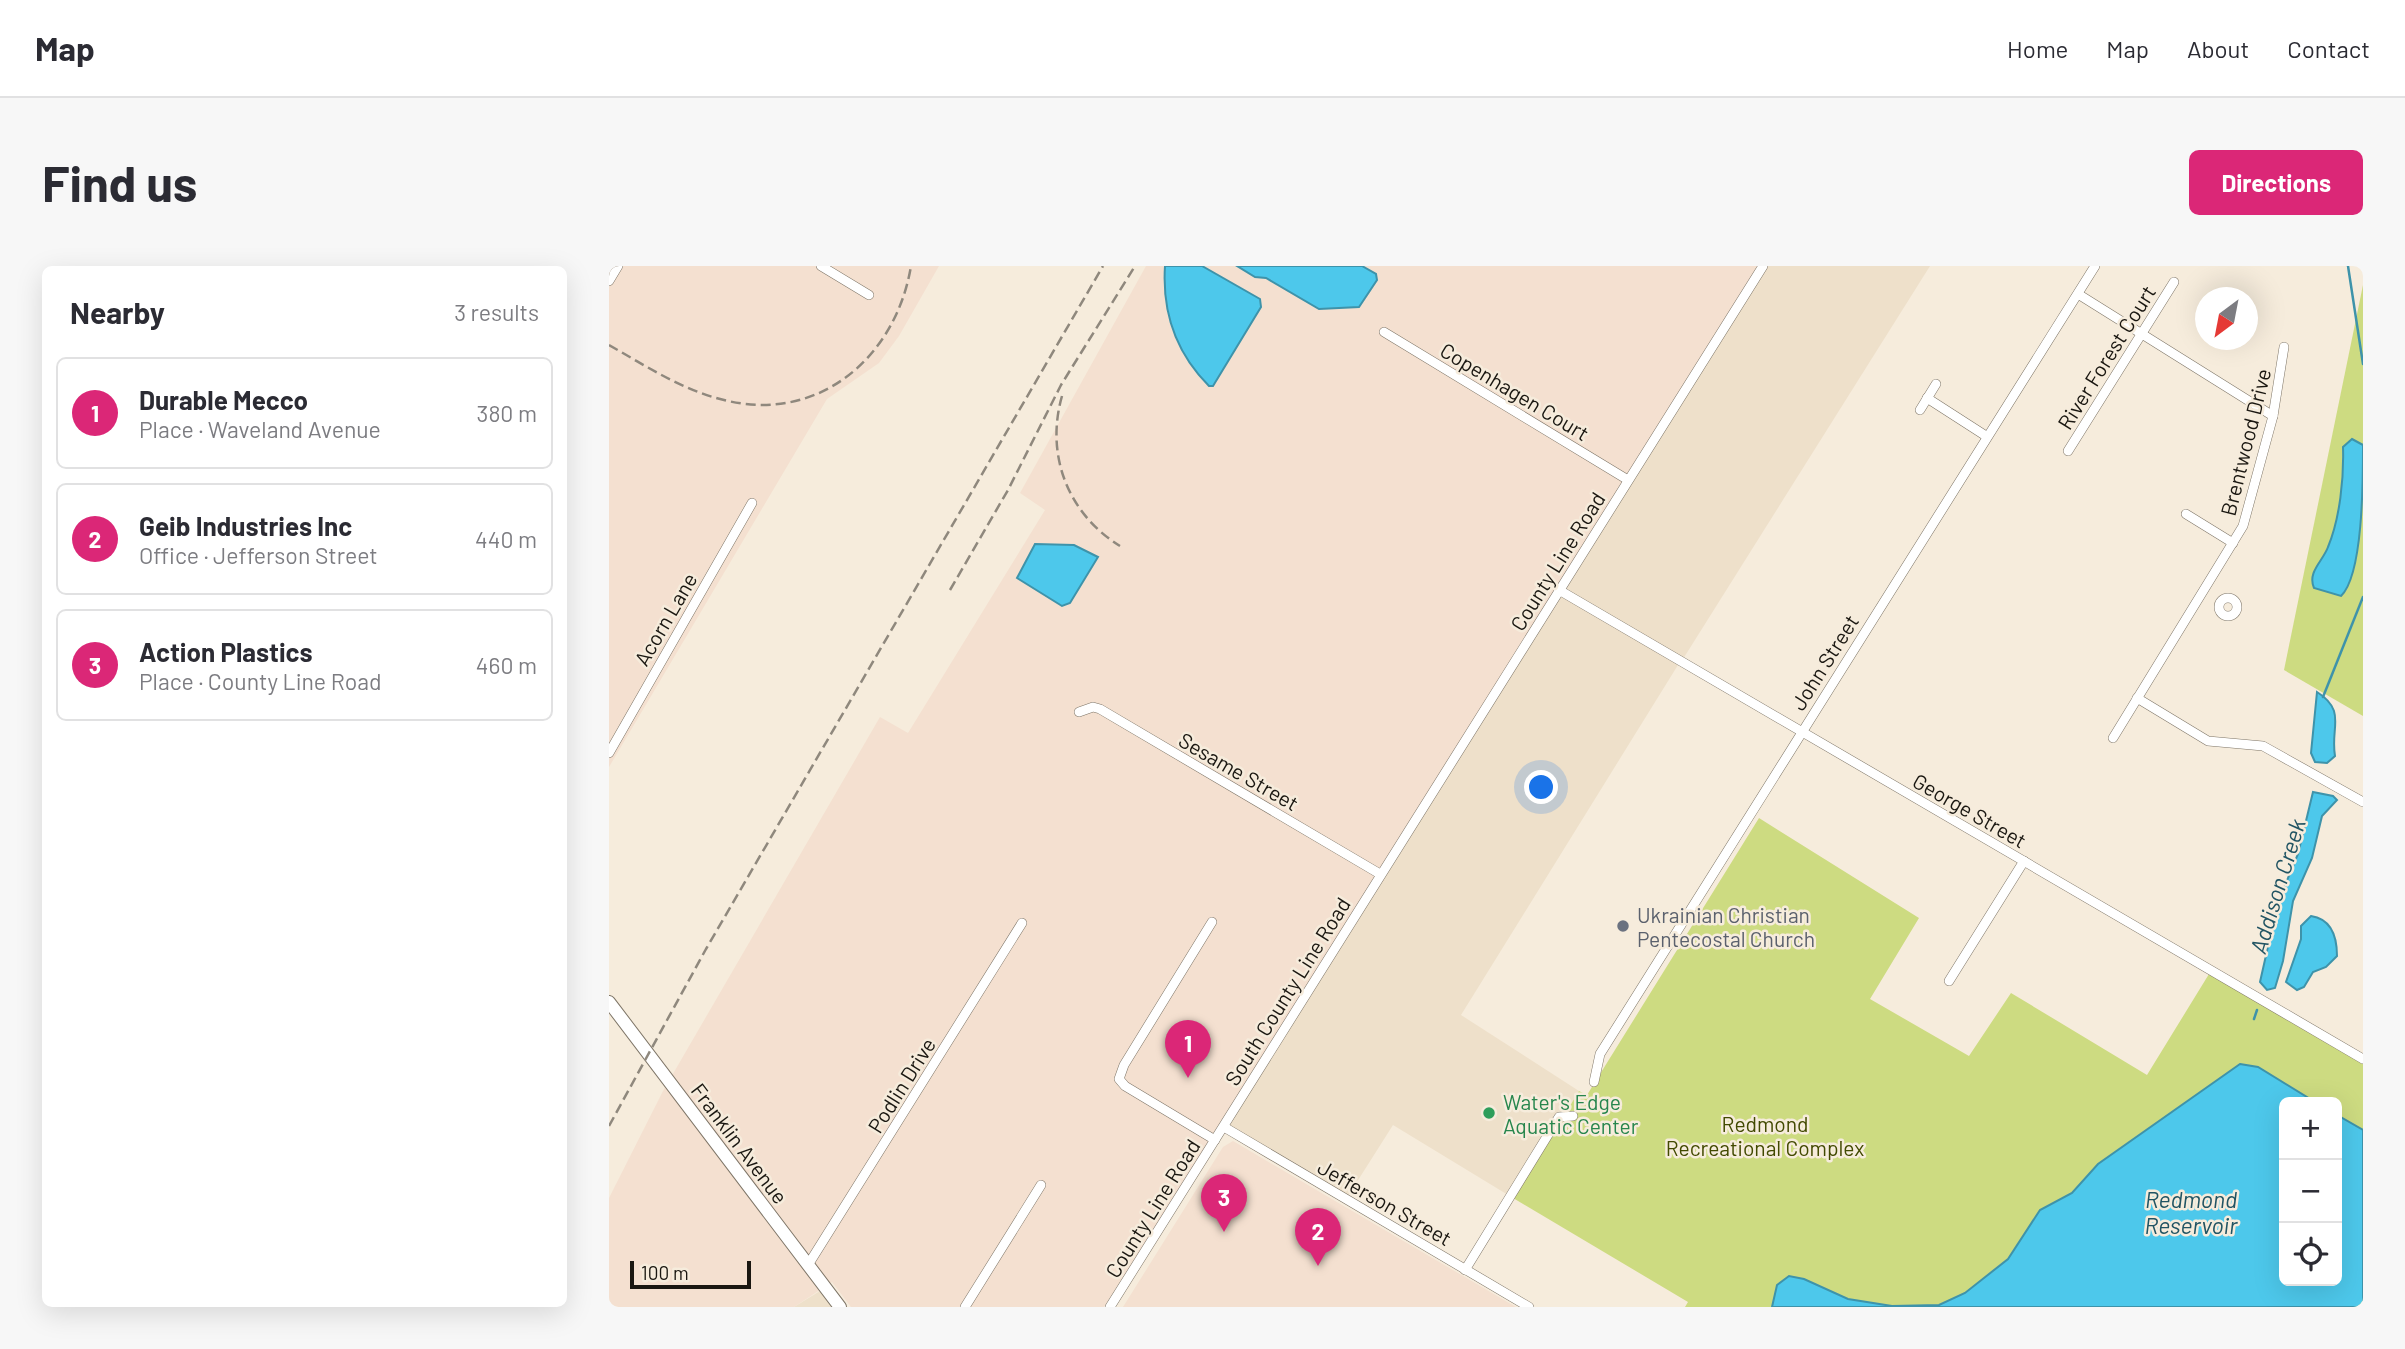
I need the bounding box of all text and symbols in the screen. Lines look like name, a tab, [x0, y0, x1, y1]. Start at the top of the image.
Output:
text: Map	[35, 28, 95, 68]
text: Home	[2007, 34, 2068, 63]
text: Map	[2106, 34, 2149, 63]
text: About	[2187, 34, 2249, 63]
text: Contact	[2287, 34, 2370, 63]
button: Directions	[2189, 150, 2363, 215]
text: Find us	[42, 153, 197, 212]
street label: River Forest Court	[2052, 280, 2160, 434]
north arrow	[2195, 287, 2258, 350]
text: Nearby	[70, 294, 165, 330]
text: 3 results	[454, 298, 539, 326]
street label: Copenhagen Court	[1436, 337, 1594, 445]
street label: Brentwood Drive	[2215, 366, 2275, 518]
text: Durable Mecco	[139, 384, 308, 415]
text: 1	[91, 399, 99, 427]
text: 380 m	[477, 399, 537, 427]
text: Place · Waveland Avenue	[139, 415, 381, 443]
street label: County Line Road	[1504, 487, 1610, 635]
text: Geib Industries Inc	[139, 510, 352, 541]
text: 2	[89, 525, 101, 553]
text: 440 m	[475, 525, 537, 553]
text: Office · Jefferson Street	[139, 541, 378, 569]
street label: Acorn Lane	[628, 568, 702, 670]
street label: John Street	[1785, 610, 1863, 714]
text: Action Plastics	[139, 636, 313, 667]
text: 3	[89, 651, 101, 679]
text: 460 m	[476, 651, 537, 679]
text: Place · County Line Road	[139, 667, 382, 695]
street label: Sesame Street	[1175, 727, 1303, 815]
street label: George Street	[1909, 767, 2031, 853]
your location	[1524, 770, 1558, 804]
water label: Addison Creek	[2243, 815, 2311, 957]
street label: South County Line Road	[1219, 892, 1355, 1090]
place label: Ukrainian Christian Pentecostal Church	[1637, 902, 1815, 951]
marker: Ukrainian Christian Pentecostal Church	[1615, 918, 1631, 934]
pin: 1	[1165, 1020, 1211, 1078]
street label: Podlin Drive	[862, 1033, 940, 1137]
street label: Franklin Avenue	[687, 1078, 793, 1208]
place label: Water's Edge Aquatic Center	[1503, 1089, 1639, 1138]
map controls	[2279, 1097, 2342, 1286]
button: +	[2279, 1097, 2342, 1160]
marker: Water's Edge Aquatic Center	[1481, 1105, 1497, 1121]
park label: Redmond Recreational Complex	[1666, 1111, 1864, 1160]
street label: County Line Road	[1099, 1134, 1205, 1282]
street label: Jefferson Street	[1314, 1154, 1456, 1250]
button: −	[2279, 1160, 2342, 1223]
pin: 3	[1201, 1174, 1247, 1232]
water label: Redmond Reservoir	[2145, 1185, 2238, 1239]
pin: 2	[1295, 1208, 1341, 1266]
button: locate	[2279, 1223, 2342, 1286]
scale bar	[630, 1258, 751, 1290]
text: 100 m	[641, 1261, 689, 1284]

